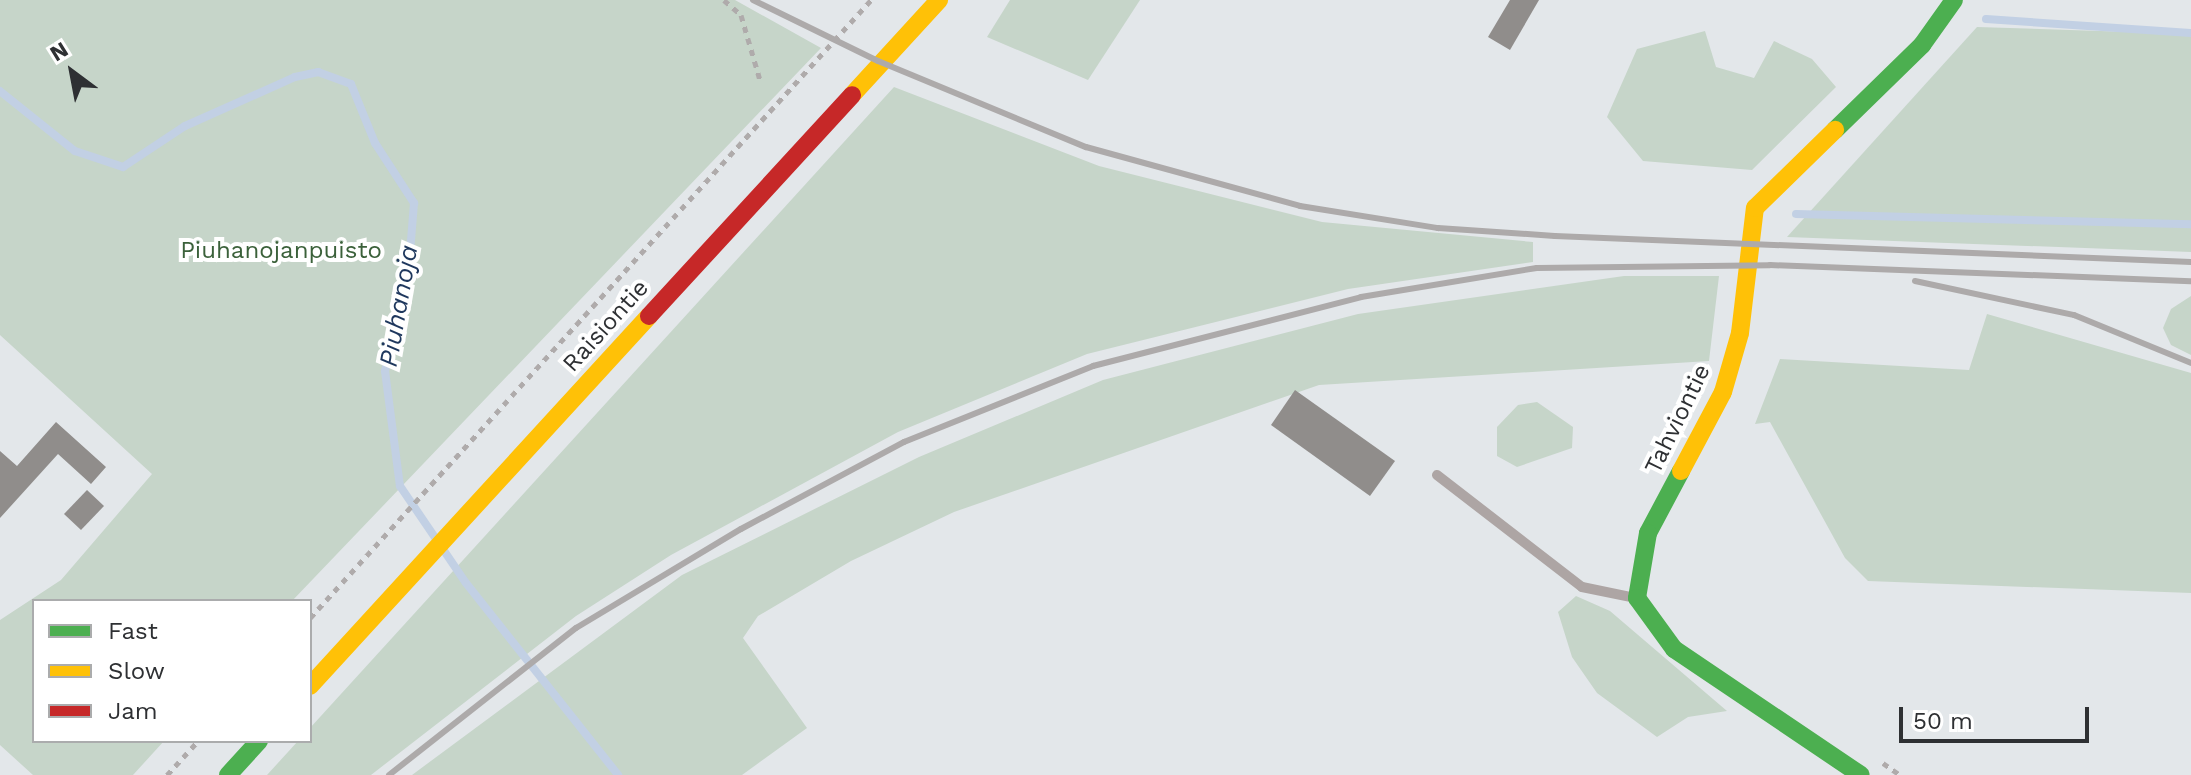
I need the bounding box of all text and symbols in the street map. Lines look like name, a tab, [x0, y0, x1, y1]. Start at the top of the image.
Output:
north arrow	[32, 32, 112, 112]
text: N	[45, 36, 73, 66]
park label: Piuhanojanpuisto	[180, 237, 382, 265]
water label: Piuhanoja	[373, 243, 425, 369]
street label: Raisiontie	[557, 274, 655, 378]
street label: Tahviontie	[1639, 359, 1717, 479]
legend	[32, 599, 312, 743]
text: Fast	[108, 617, 158, 645]
text: Slow	[108, 657, 165, 685]
scale bar	[1903, 691, 2093, 741]
text: Jam	[108, 697, 158, 725]
text: 50 m	[1913, 707, 1973, 735]

